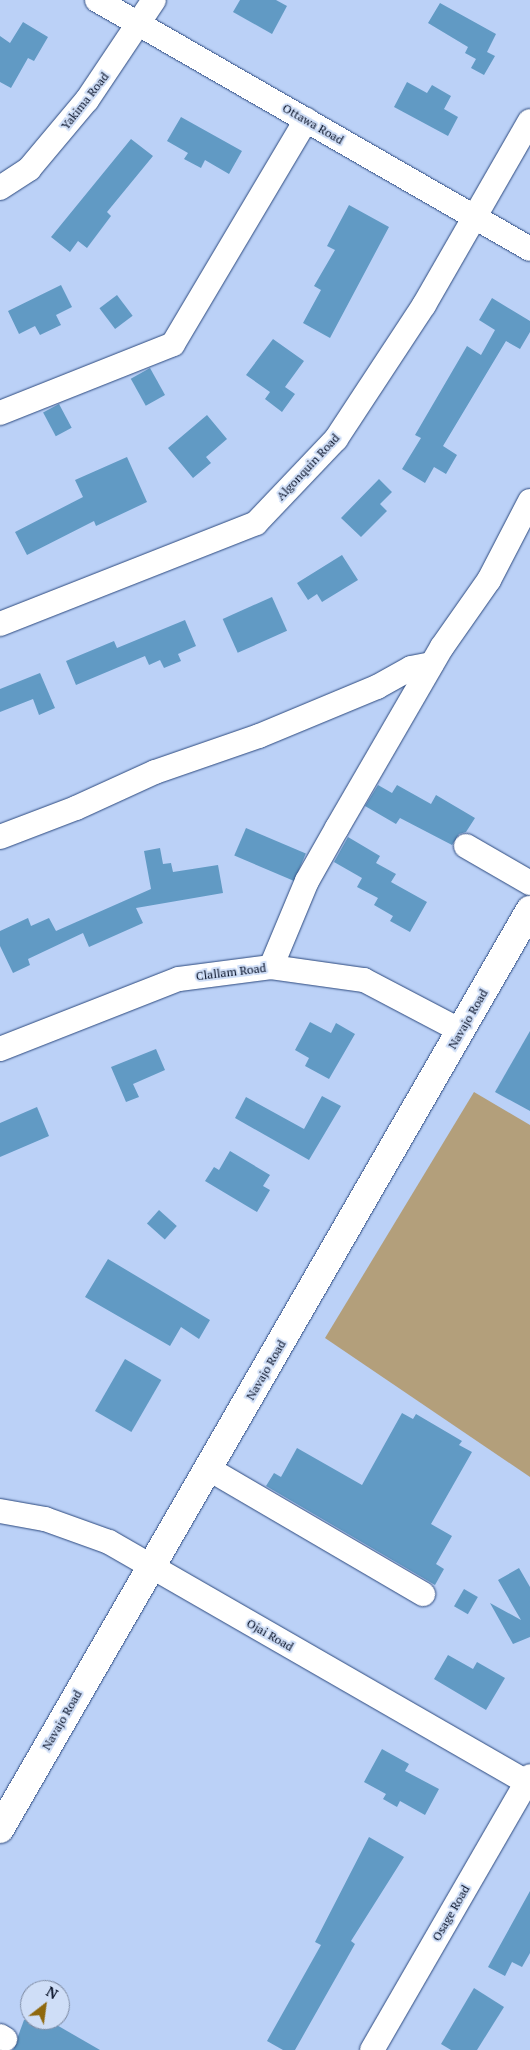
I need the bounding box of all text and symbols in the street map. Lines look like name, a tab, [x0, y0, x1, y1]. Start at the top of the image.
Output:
street label: Yakima Road	[58, 69, 112, 133]
street label: Ottawa Road	[280, 101, 346, 147]
street label: Algonquin Road	[273, 431, 343, 503]
street label: Clallam Road	[195, 961, 267, 983]
street label: Navajo Road	[445, 986, 491, 1052]
street label: Navajo Road	[243, 1337, 289, 1403]
street label: Ojai Road	[244, 1616, 296, 1654]
street label: Navajo Road	[39, 1687, 85, 1753]
street label: Osage Road	[429, 1882, 473, 1944]
north arrow	[20, 1980, 70, 2030]
text: N	[43, 1982, 62, 2003]

